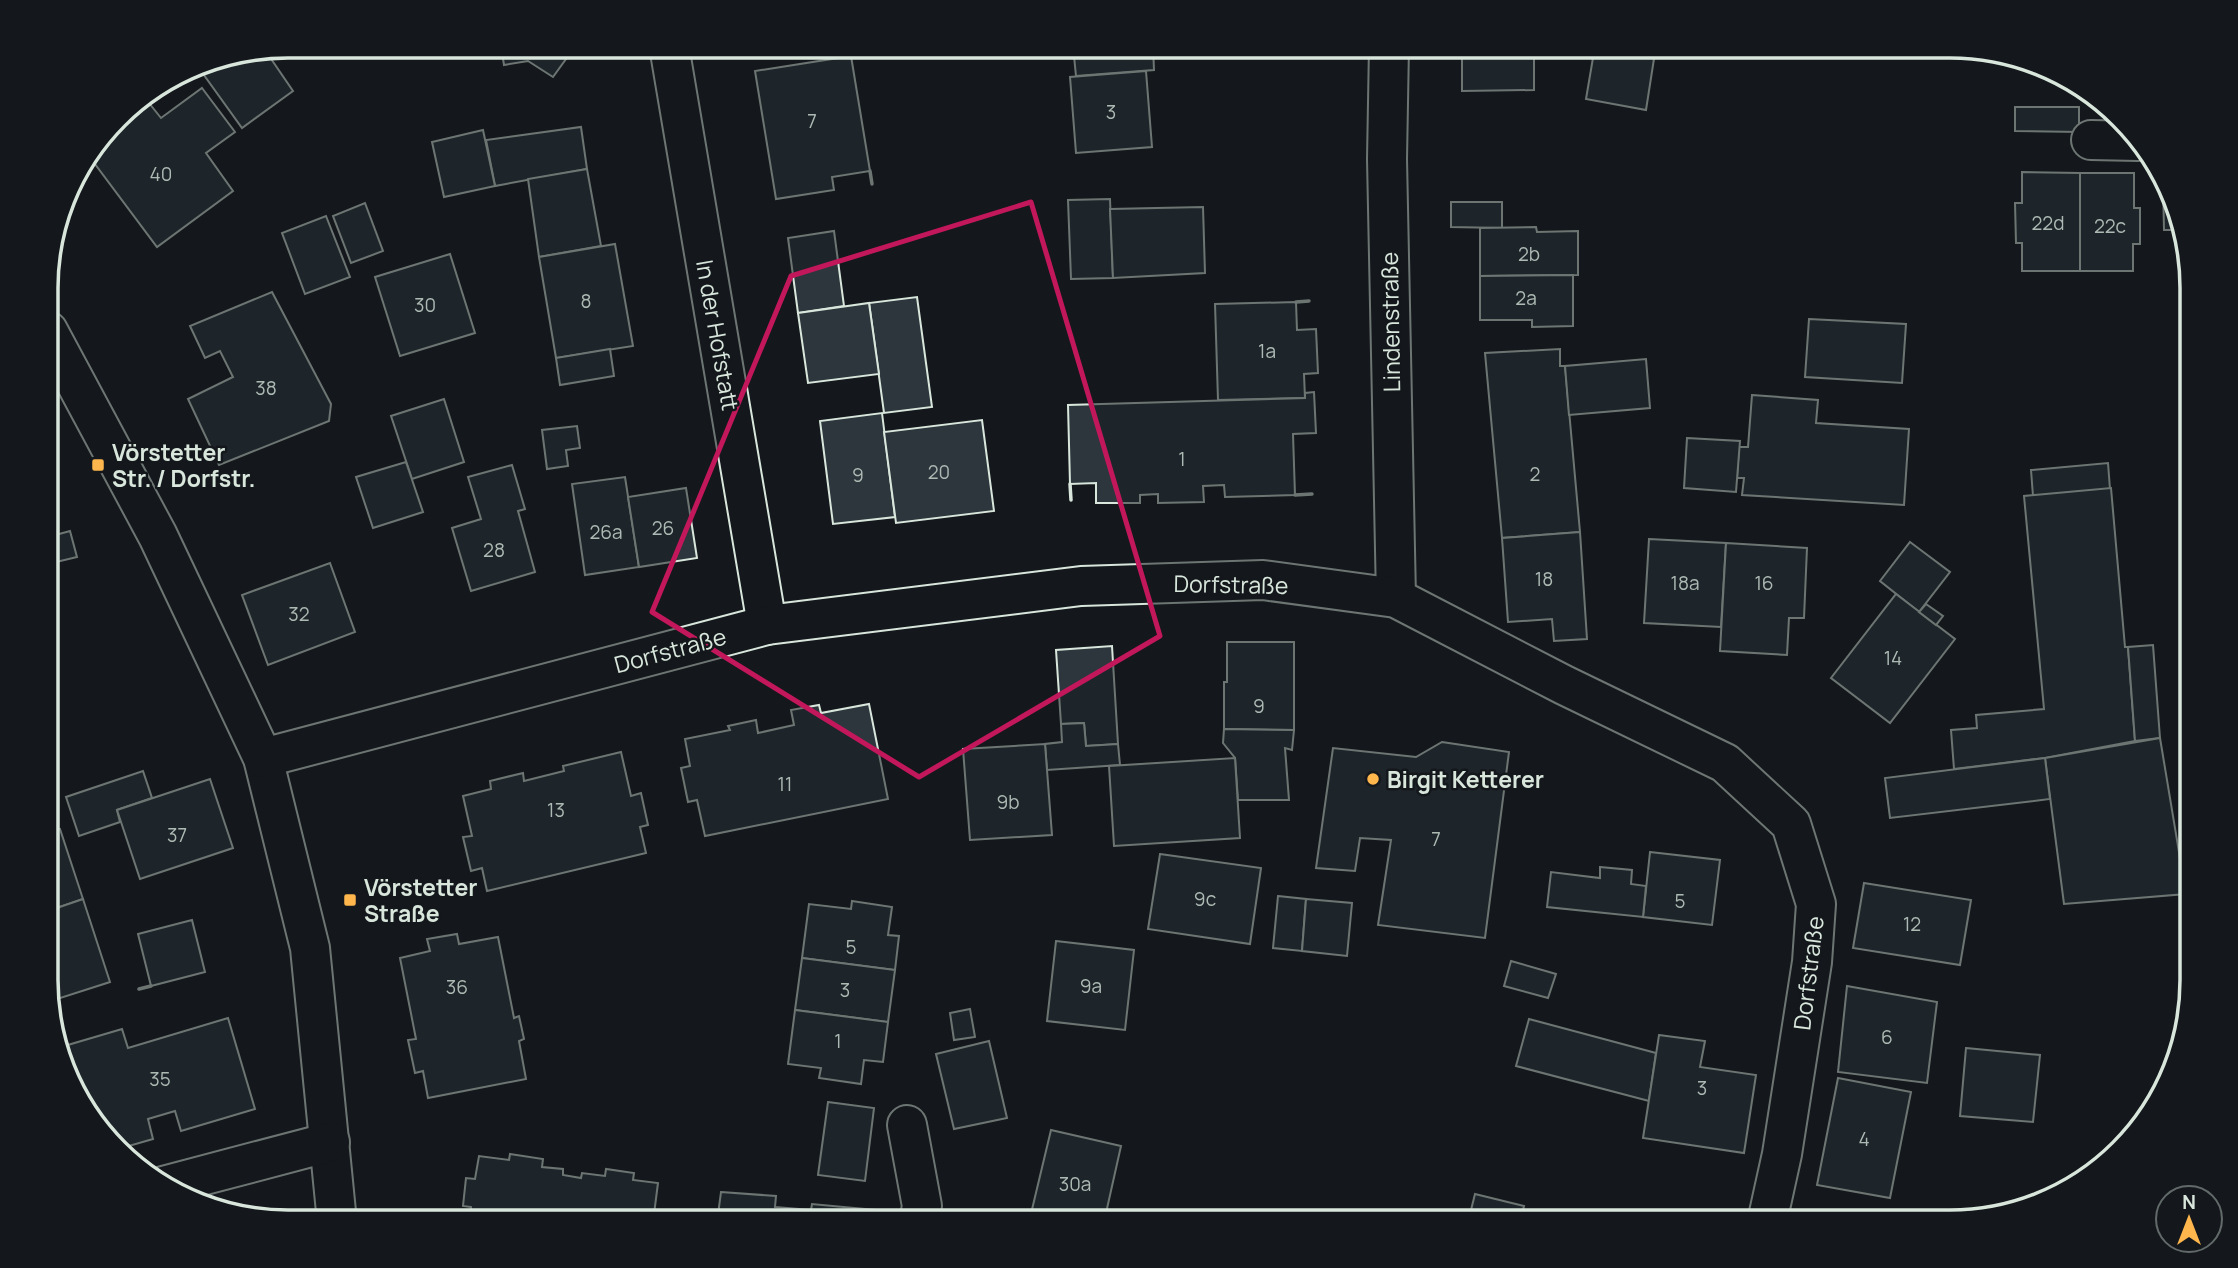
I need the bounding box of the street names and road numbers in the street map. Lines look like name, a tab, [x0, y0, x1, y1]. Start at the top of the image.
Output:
street label: Lindenstraße	[1373, 252, 1407, 392]
street label: In der Hofstatt	[689, 257, 747, 413]
street label: Dorfstraße	[1173, 567, 1289, 601]
street label: Dorfstraße	[611, 620, 729, 680]
street label: Dorfstraße	[1785, 914, 1831, 1032]

